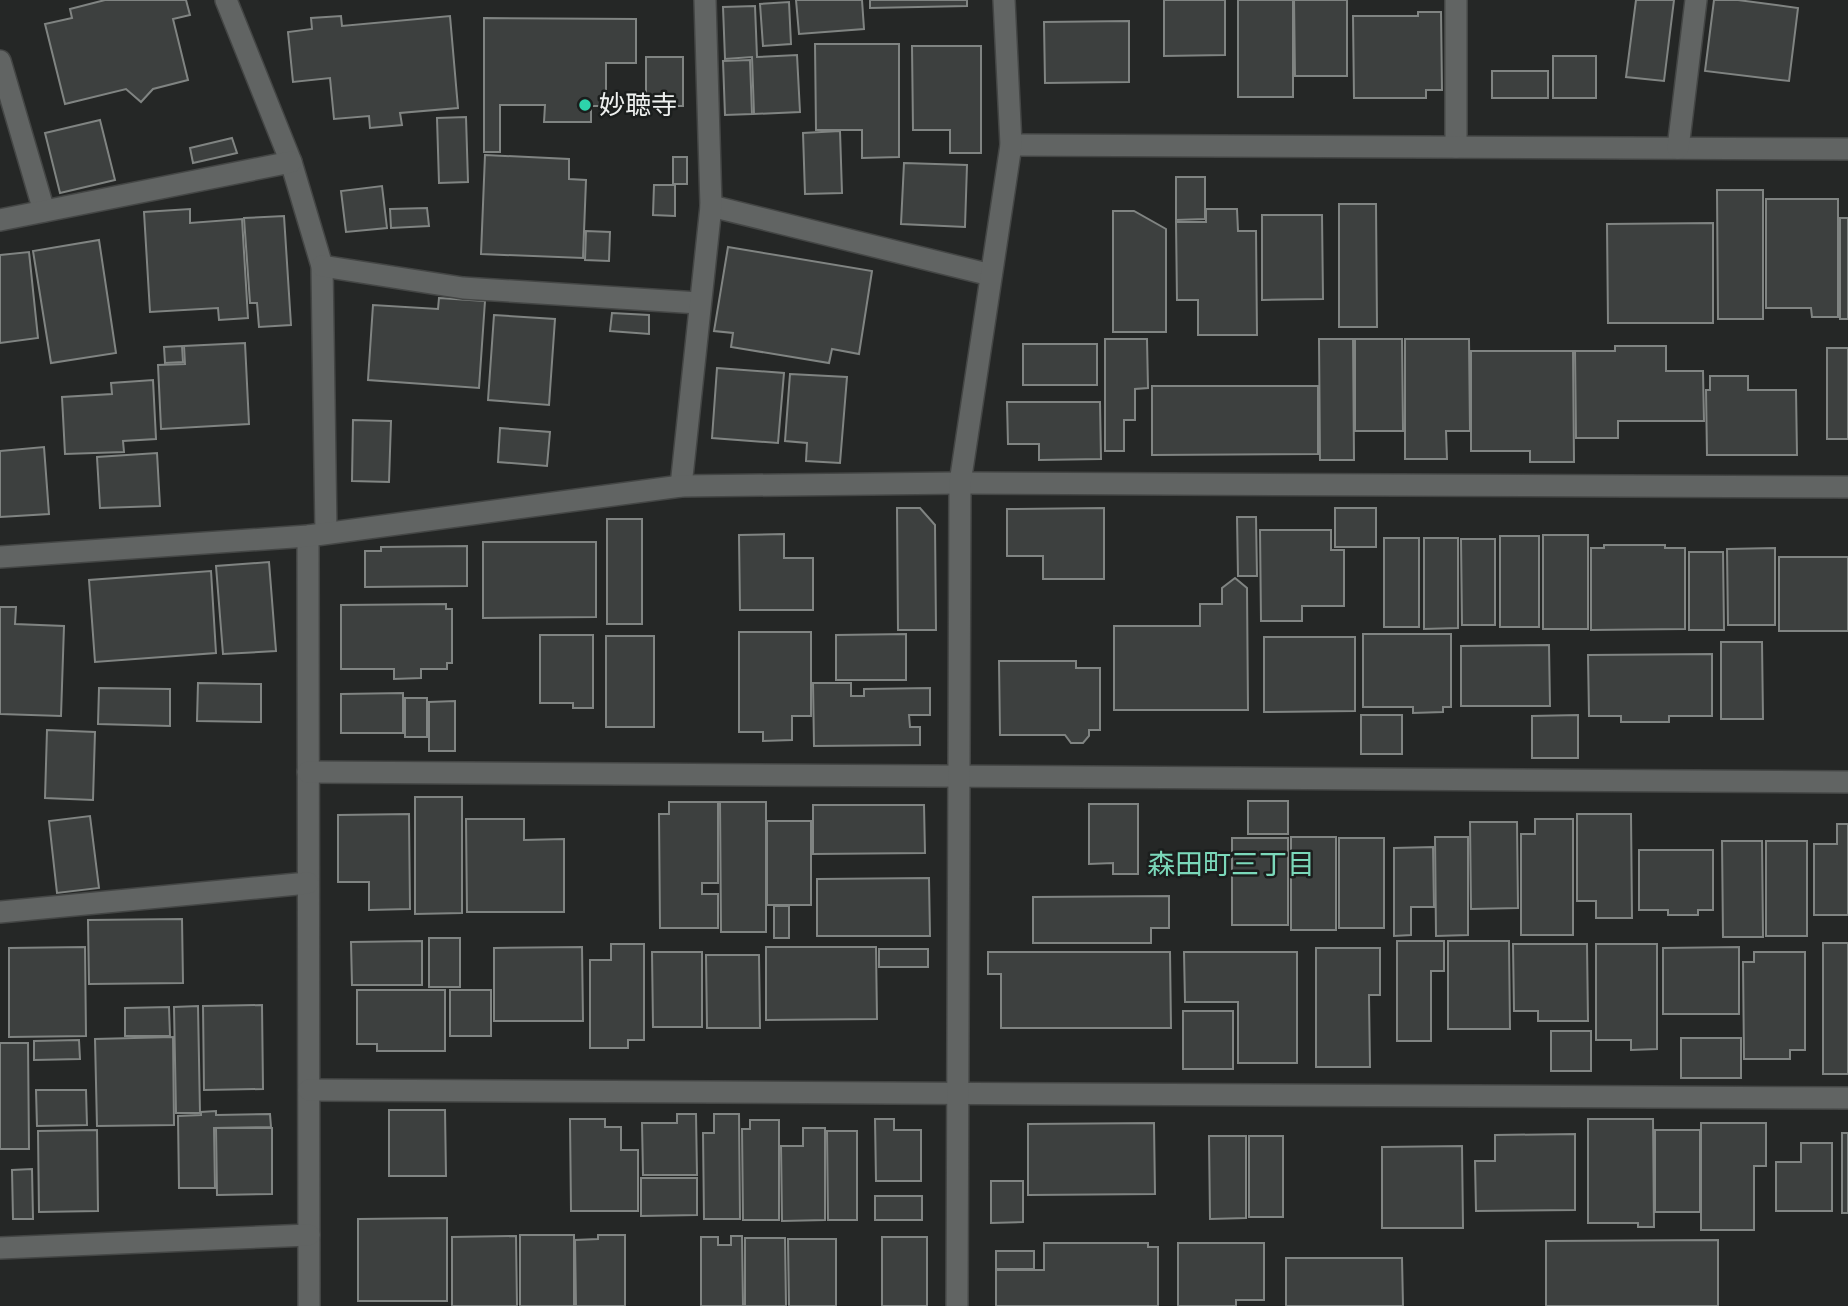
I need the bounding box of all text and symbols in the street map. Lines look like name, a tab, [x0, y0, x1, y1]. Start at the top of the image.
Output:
place label: 妙聴寺	[599, 88, 677, 119]
marker: 妙聴寺	[577, 97, 593, 113]
district label: 森田町三丁目	[1147, 846, 1315, 880]

